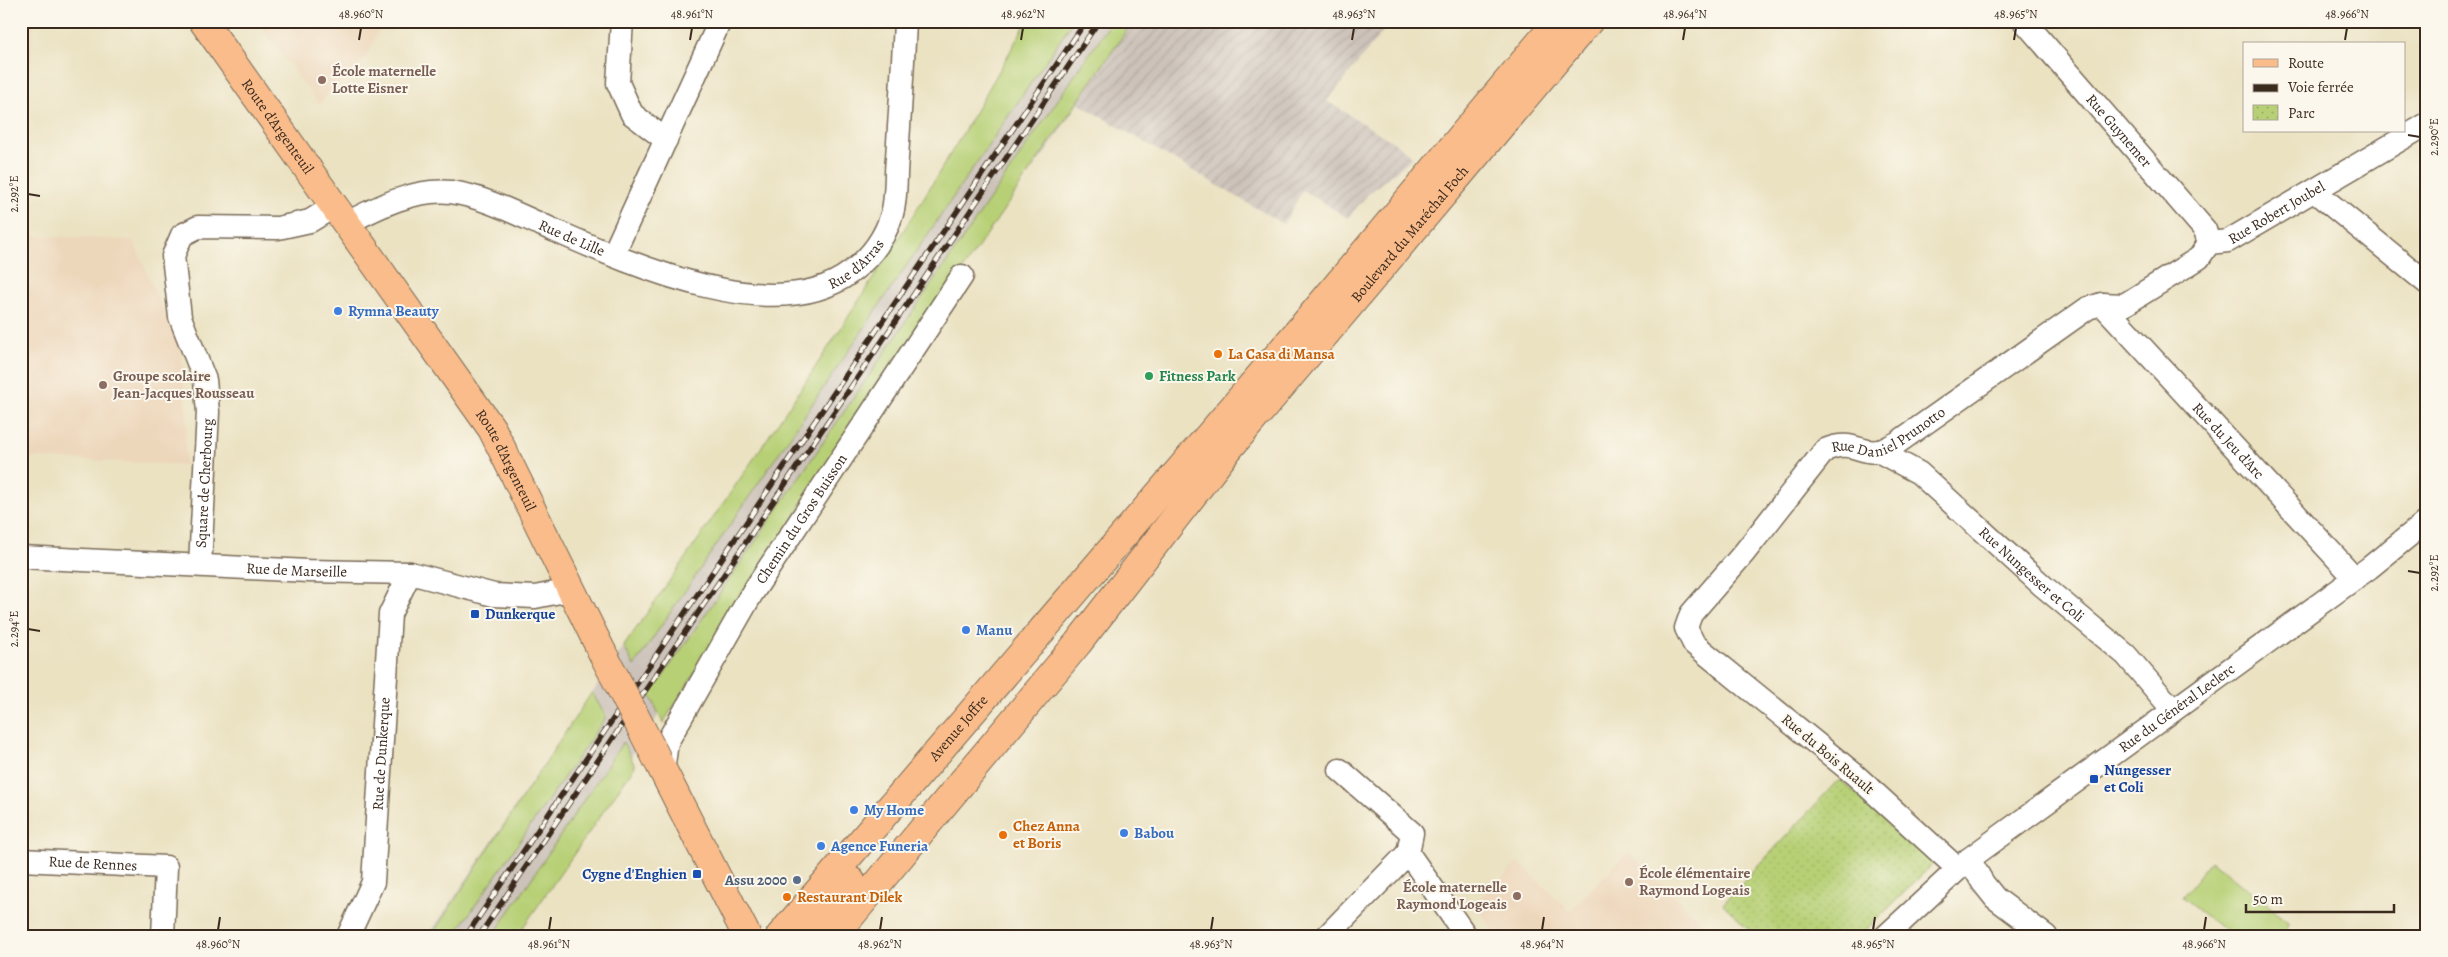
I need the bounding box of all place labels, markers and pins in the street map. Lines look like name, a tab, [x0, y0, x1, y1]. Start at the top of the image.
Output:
place label: École maternelle Lotte Eisner	[332, 61, 436, 98]
marker: École maternelle Lotte Eisner	[316, 74, 328, 86]
place label: Rymna Beauty	[348, 301, 440, 321]
marker: Rymna Beauty	[332, 305, 344, 317]
place label: La Casa di Mansa	[1228, 344, 1336, 364]
marker: La Casa di Mansa	[1212, 348, 1224, 360]
place label: Groupe scolaire Jean-Jacques Rousseau	[113, 366, 255, 403]
place label: Fitness Park	[1159, 366, 1236, 386]
marker: Fitness Park	[1143, 370, 1155, 382]
marker: Groupe scolaire Jean-Jacques Rousseau	[97, 379, 109, 391]
place label: Dunkerque	[485, 604, 555, 624]
marker: Dunkerque	[469, 608, 481, 620]
place label: Manu	[976, 620, 1013, 640]
marker: Manu	[960, 624, 972, 636]
place label: Nungesser et Coli	[2104, 760, 2171, 797]
marker: Nungesser et Coli	[2088, 773, 2100, 785]
place label: My Home	[864, 800, 924, 820]
marker: My Home	[848, 804, 860, 816]
place label: Chez Anna et Boris	[1013, 816, 1081, 853]
place label: Babou	[1134, 823, 1175, 843]
marker: Babou	[1118, 827, 1130, 839]
marker: Chez Anna et Boris	[997, 829, 1009, 841]
place label: Agence Funeria	[830, 836, 929, 856]
marker: Agence Funeria	[815, 840, 827, 852]
place label: École élémentaire Raymond Logeais	[1639, 863, 1750, 900]
place label: Cygne d'Enghien	[582, 864, 688, 884]
marker: Cygne d'Enghien	[691, 868, 703, 880]
place label: Assu 2000	[724, 870, 787, 890]
marker: Assu 2000	[791, 874, 803, 886]
marker: École élémentaire Raymond Logeais	[1623, 876, 1635, 888]
place label: École maternelle Raymond Logeais	[1396, 877, 1507, 914]
place label: Restaurant Dilek	[797, 887, 902, 907]
marker: École maternelle Raymond Logeais	[1511, 890, 1523, 902]
marker: Restaurant Dilek	[781, 891, 793, 903]

